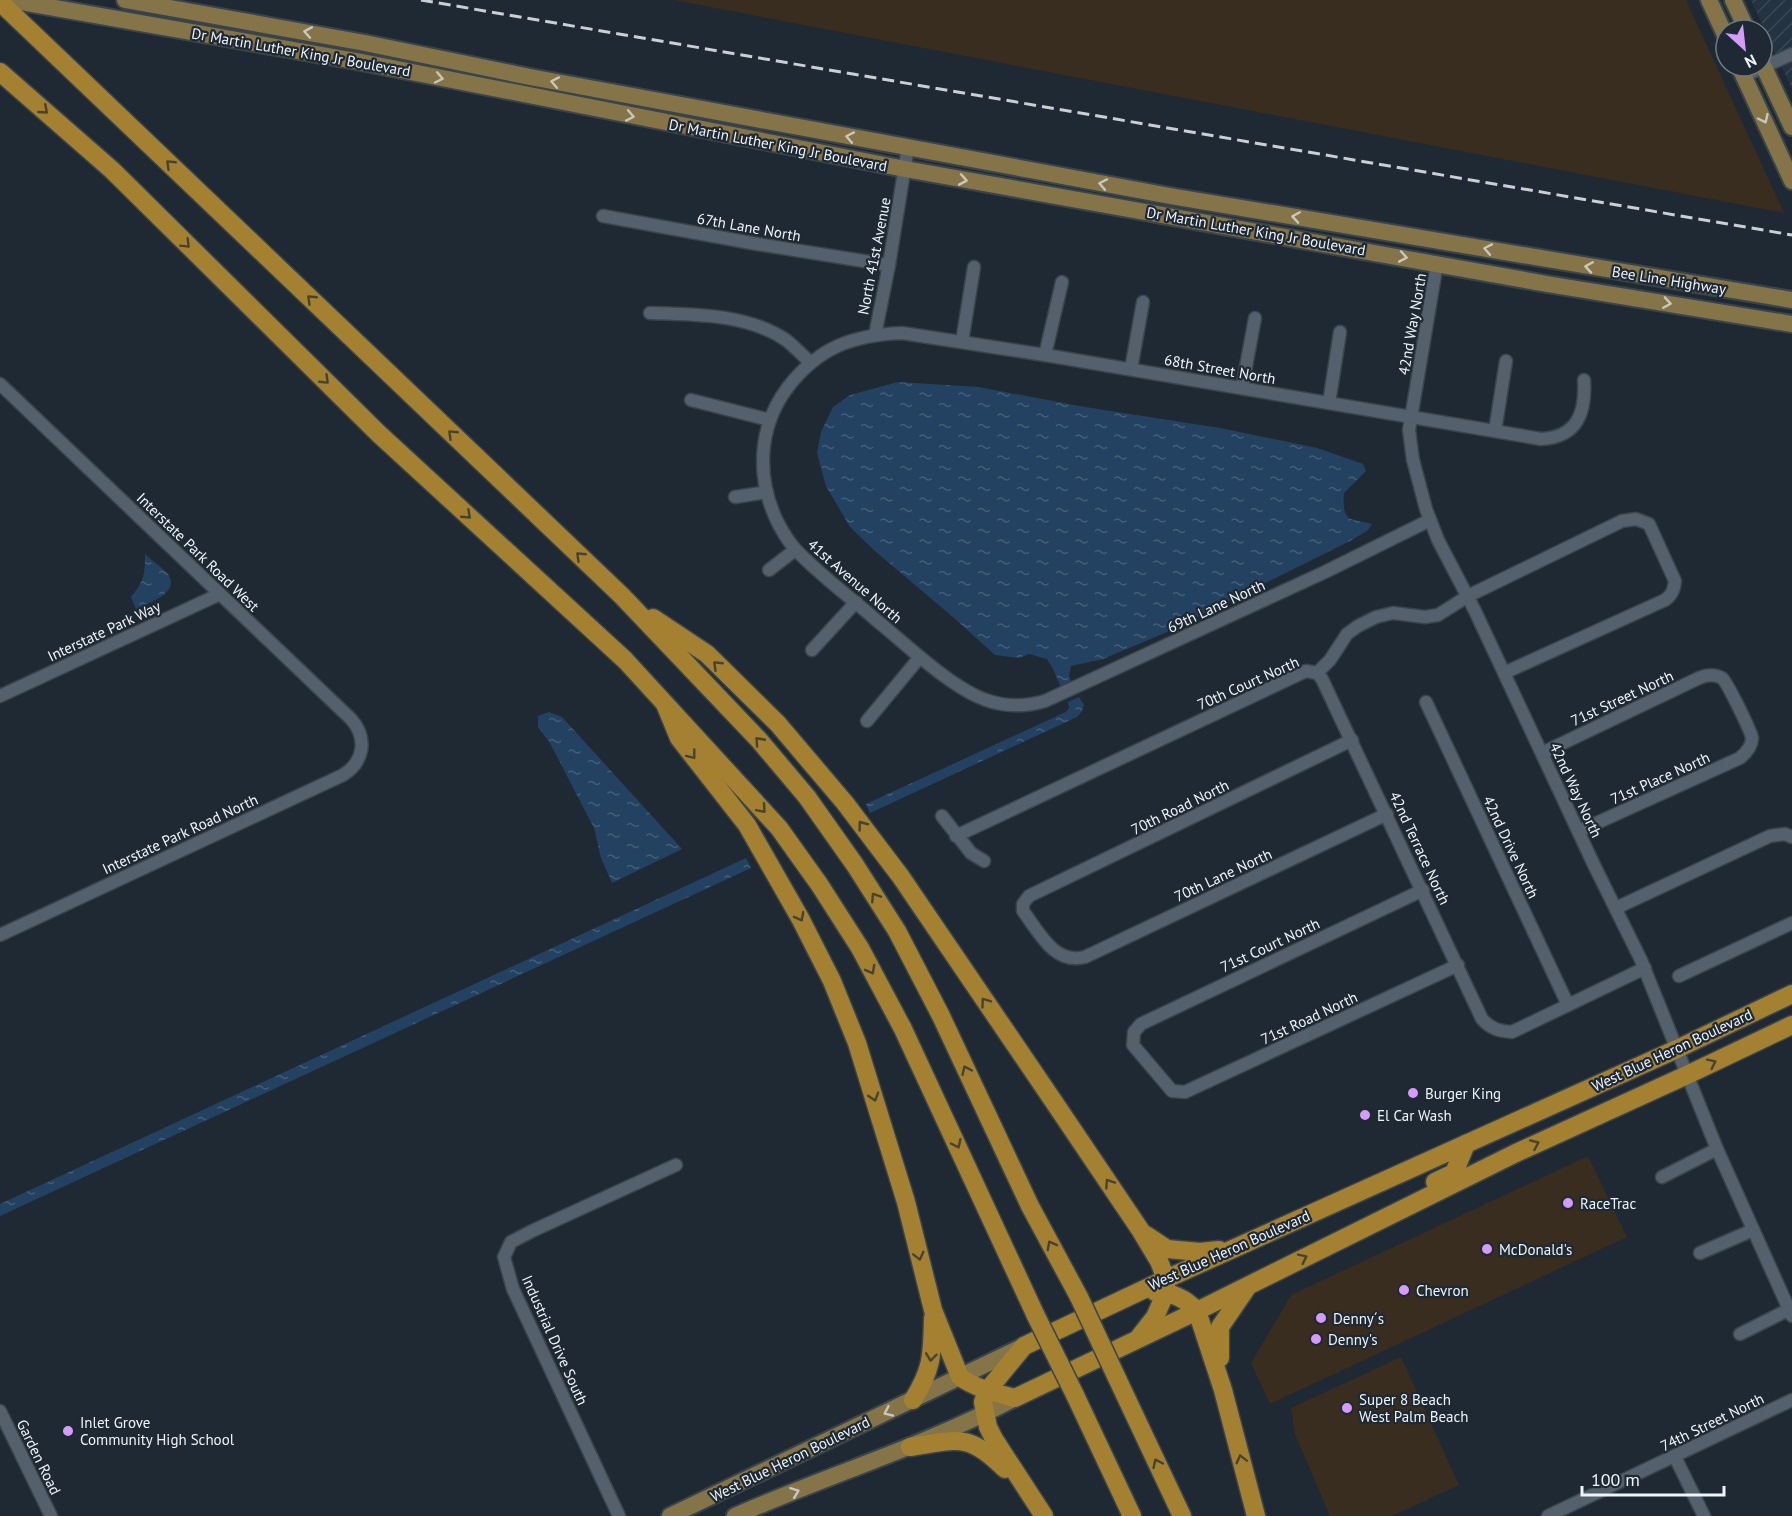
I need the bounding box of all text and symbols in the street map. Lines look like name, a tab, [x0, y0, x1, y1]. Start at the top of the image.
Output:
north arrow	[1714, 18, 1774, 78]
street label: Dr Martin Luther King Jr Boulevard	[190, 23, 412, 81]
one-way arrow	[303, 27, 312, 39]
text: N	[1742, 50, 1760, 73]
one-way arrow	[434, 71, 444, 84]
one-way arrow	[551, 76, 561, 89]
one-way arrow	[37, 103, 48, 114]
one-way arrow	[625, 109, 635, 122]
one-way arrow	[1756, 113, 1768, 124]
street label: Dr Martin Luther King Jr Boulevard	[667, 114, 889, 176]
one-way arrow	[846, 131, 856, 144]
one-way arrow	[166, 160, 177, 171]
one-way arrow	[958, 173, 967, 185]
one-way arrow	[1099, 178, 1109, 191]
street label: North 41st Avenue	[853, 196, 895, 316]
street label: Dr Martin Luther King Jr Boulevard	[1145, 202, 1367, 260]
street label: 67th Lane North	[696, 209, 802, 245]
one-way arrow	[1291, 211, 1300, 223]
one-way arrow	[179, 236, 190, 247]
one-way arrow	[1483, 244, 1492, 256]
one-way arrow	[1397, 250, 1407, 263]
one-way arrow	[1584, 262, 1594, 274]
street label: Bee Line Highway	[1611, 262, 1727, 298]
street label: 42nd Way North	[1394, 272, 1430, 376]
one-way arrow	[307, 295, 317, 306]
one-way arrow	[1662, 297, 1672, 309]
street label: 68th Street North	[1163, 350, 1277, 388]
one-way arrow	[318, 373, 329, 384]
one-way arrow	[448, 430, 458, 441]
street label: Interstate Park Road West	[133, 489, 263, 615]
one-way arrow	[460, 508, 470, 519]
street label: 41st Avenue North	[804, 535, 906, 627]
one-way arrow	[576, 552, 586, 563]
street label: 69th Lane North	[1164, 575, 1268, 637]
street label: Interstate Park Way	[44, 596, 164, 666]
street label: 70th Court North	[1194, 652, 1302, 714]
one-way arrow	[714, 661, 725, 672]
street label: 71st Street North	[1568, 666, 1676, 730]
one-way arrow	[755, 737, 766, 748]
street label: 42nd Way North	[1546, 739, 1606, 841]
one-way arrow	[685, 748, 696, 759]
street label: 71st Place North	[1607, 748, 1713, 808]
street label: 70th Road North	[1128, 775, 1232, 839]
street label: 42nd Terrace North	[1385, 788, 1455, 908]
street label: Interstate Park Road North	[99, 790, 261, 878]
street label: 42nd Drive North	[1479, 793, 1543, 901]
one-way arrow	[755, 802, 766, 813]
one-way arrow	[858, 820, 869, 831]
street label: 70th Lane North	[1171, 844, 1275, 906]
one-way arrow	[872, 893, 883, 904]
one-way arrow	[793, 911, 804, 922]
street label: 71st Court North	[1217, 914, 1323, 976]
one-way arrow	[864, 963, 875, 974]
street label: 71st Road North	[1258, 987, 1360, 1049]
one-way arrow	[981, 997, 992, 1008]
street label: West Blue Heron Boulevard	[1589, 1004, 1755, 1096]
one-way arrow	[1706, 1059, 1716, 1070]
one-way arrow	[962, 1065, 974, 1076]
place label: Burger King	[1425, 1084, 1501, 1103]
marker: Burger King	[1406, 1086, 1420, 1100]
one-way arrow	[867, 1091, 879, 1102]
place label: El Car Wash	[1377, 1106, 1452, 1125]
marker: El Car Wash	[1358, 1108, 1372, 1122]
one-way arrow	[950, 1138, 962, 1149]
one-way arrow	[1528, 1140, 1539, 1152]
one-way arrow	[1105, 1179, 1116, 1190]
place label: RaceTrac	[1580, 1194, 1637, 1213]
marker: RaceTrac	[1561, 1196, 1575, 1210]
street label: West Blue Heron Boulevard	[1145, 1206, 1313, 1294]
place label: McDonald's	[1499, 1240, 1572, 1259]
one-way arrow	[1047, 1241, 1058, 1252]
marker: McDonald's	[1480, 1242, 1494, 1256]
one-way arrow	[912, 1251, 925, 1261]
one-way arrow	[1297, 1254, 1308, 1265]
street label: Industrial Drive South	[518, 1272, 592, 1408]
place label: Chevron	[1416, 1281, 1469, 1300]
marker: Chevron	[1397, 1283, 1411, 1297]
place label: Denny´s	[1333, 1309, 1384, 1328]
marker: Denny´s	[1314, 1311, 1328, 1325]
place label: Denny's	[1328, 1330, 1378, 1349]
marker: Denny's	[1309, 1332, 1323, 1346]
one-way arrow	[925, 1352, 938, 1362]
street label: 74th Street North	[1657, 1389, 1767, 1455]
place label: Super 8 Beach West Palm Beach	[1359, 1390, 1468, 1426]
marker: Super 8 Beach West Palm Beach	[1340, 1401, 1354, 1415]
one-way arrow	[884, 1404, 895, 1416]
street label: West Blue Heron Boulevard	[707, 1412, 873, 1506]
place label: Inlet Grove Community High School	[80, 1413, 235, 1449]
street label: Garden Road	[13, 1416, 65, 1498]
marker: Inlet Grove Community High School	[61, 1424, 75, 1438]
one-way arrow	[1236, 1455, 1249, 1465]
one-way arrow	[1153, 1459, 1165, 1470]
scale bar	[1582, 1459, 1724, 1497]
text: 100 m	[1591, 1468, 1640, 1491]
one-way arrow	[788, 1487, 799, 1499]

